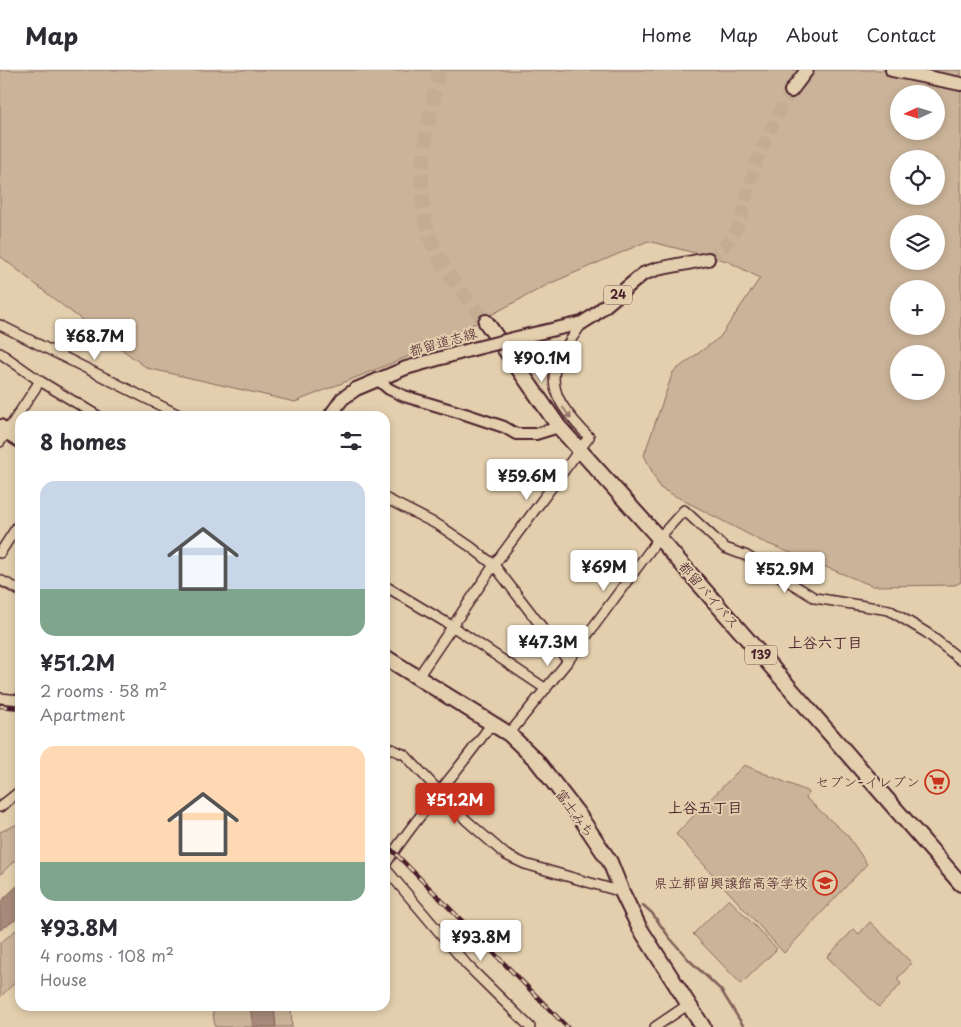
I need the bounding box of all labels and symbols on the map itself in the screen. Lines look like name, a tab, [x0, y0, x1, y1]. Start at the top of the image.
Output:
north arrow	[890, 85, 945, 140]
road number: 24	[604, 286, 632, 304]
pin: ¥68.7M	[54, 318, 136, 361]
street label: 都留道志線	[406, 322, 479, 361]
pin: ¥90.1M	[501, 340, 583, 383]
one-way arrow	[562, 406, 573, 419]
pin: ¥59.6M	[486, 458, 568, 501]
pin: ¥69M	[574, 550, 634, 592]
pin: ¥52.9M	[744, 552, 826, 594]
street label: 都留バイパス	[674, 556, 745, 633]
pin: ¥47.3M	[507, 624, 589, 667]
district label: 上谷六丁目	[787, 630, 863, 653]
road number: 139	[745, 646, 777, 664]
supermarket icon: セブン-イレブン	[924, 769, 950, 795]
place label: セブン-イレブン	[815, 771, 920, 792]
pin: ¥51.2M	[414, 782, 496, 825]
street label: 富士みち	[551, 784, 600, 841]
district label: 上谷五丁目	[667, 795, 743, 818]
school or university icon: 県立都留興譲館高等学校	[812, 870, 838, 896]
place label: 県立都留興譲館高等学校	[654, 872, 808, 893]
pin: ¥93.8M	[440, 920, 522, 962]

